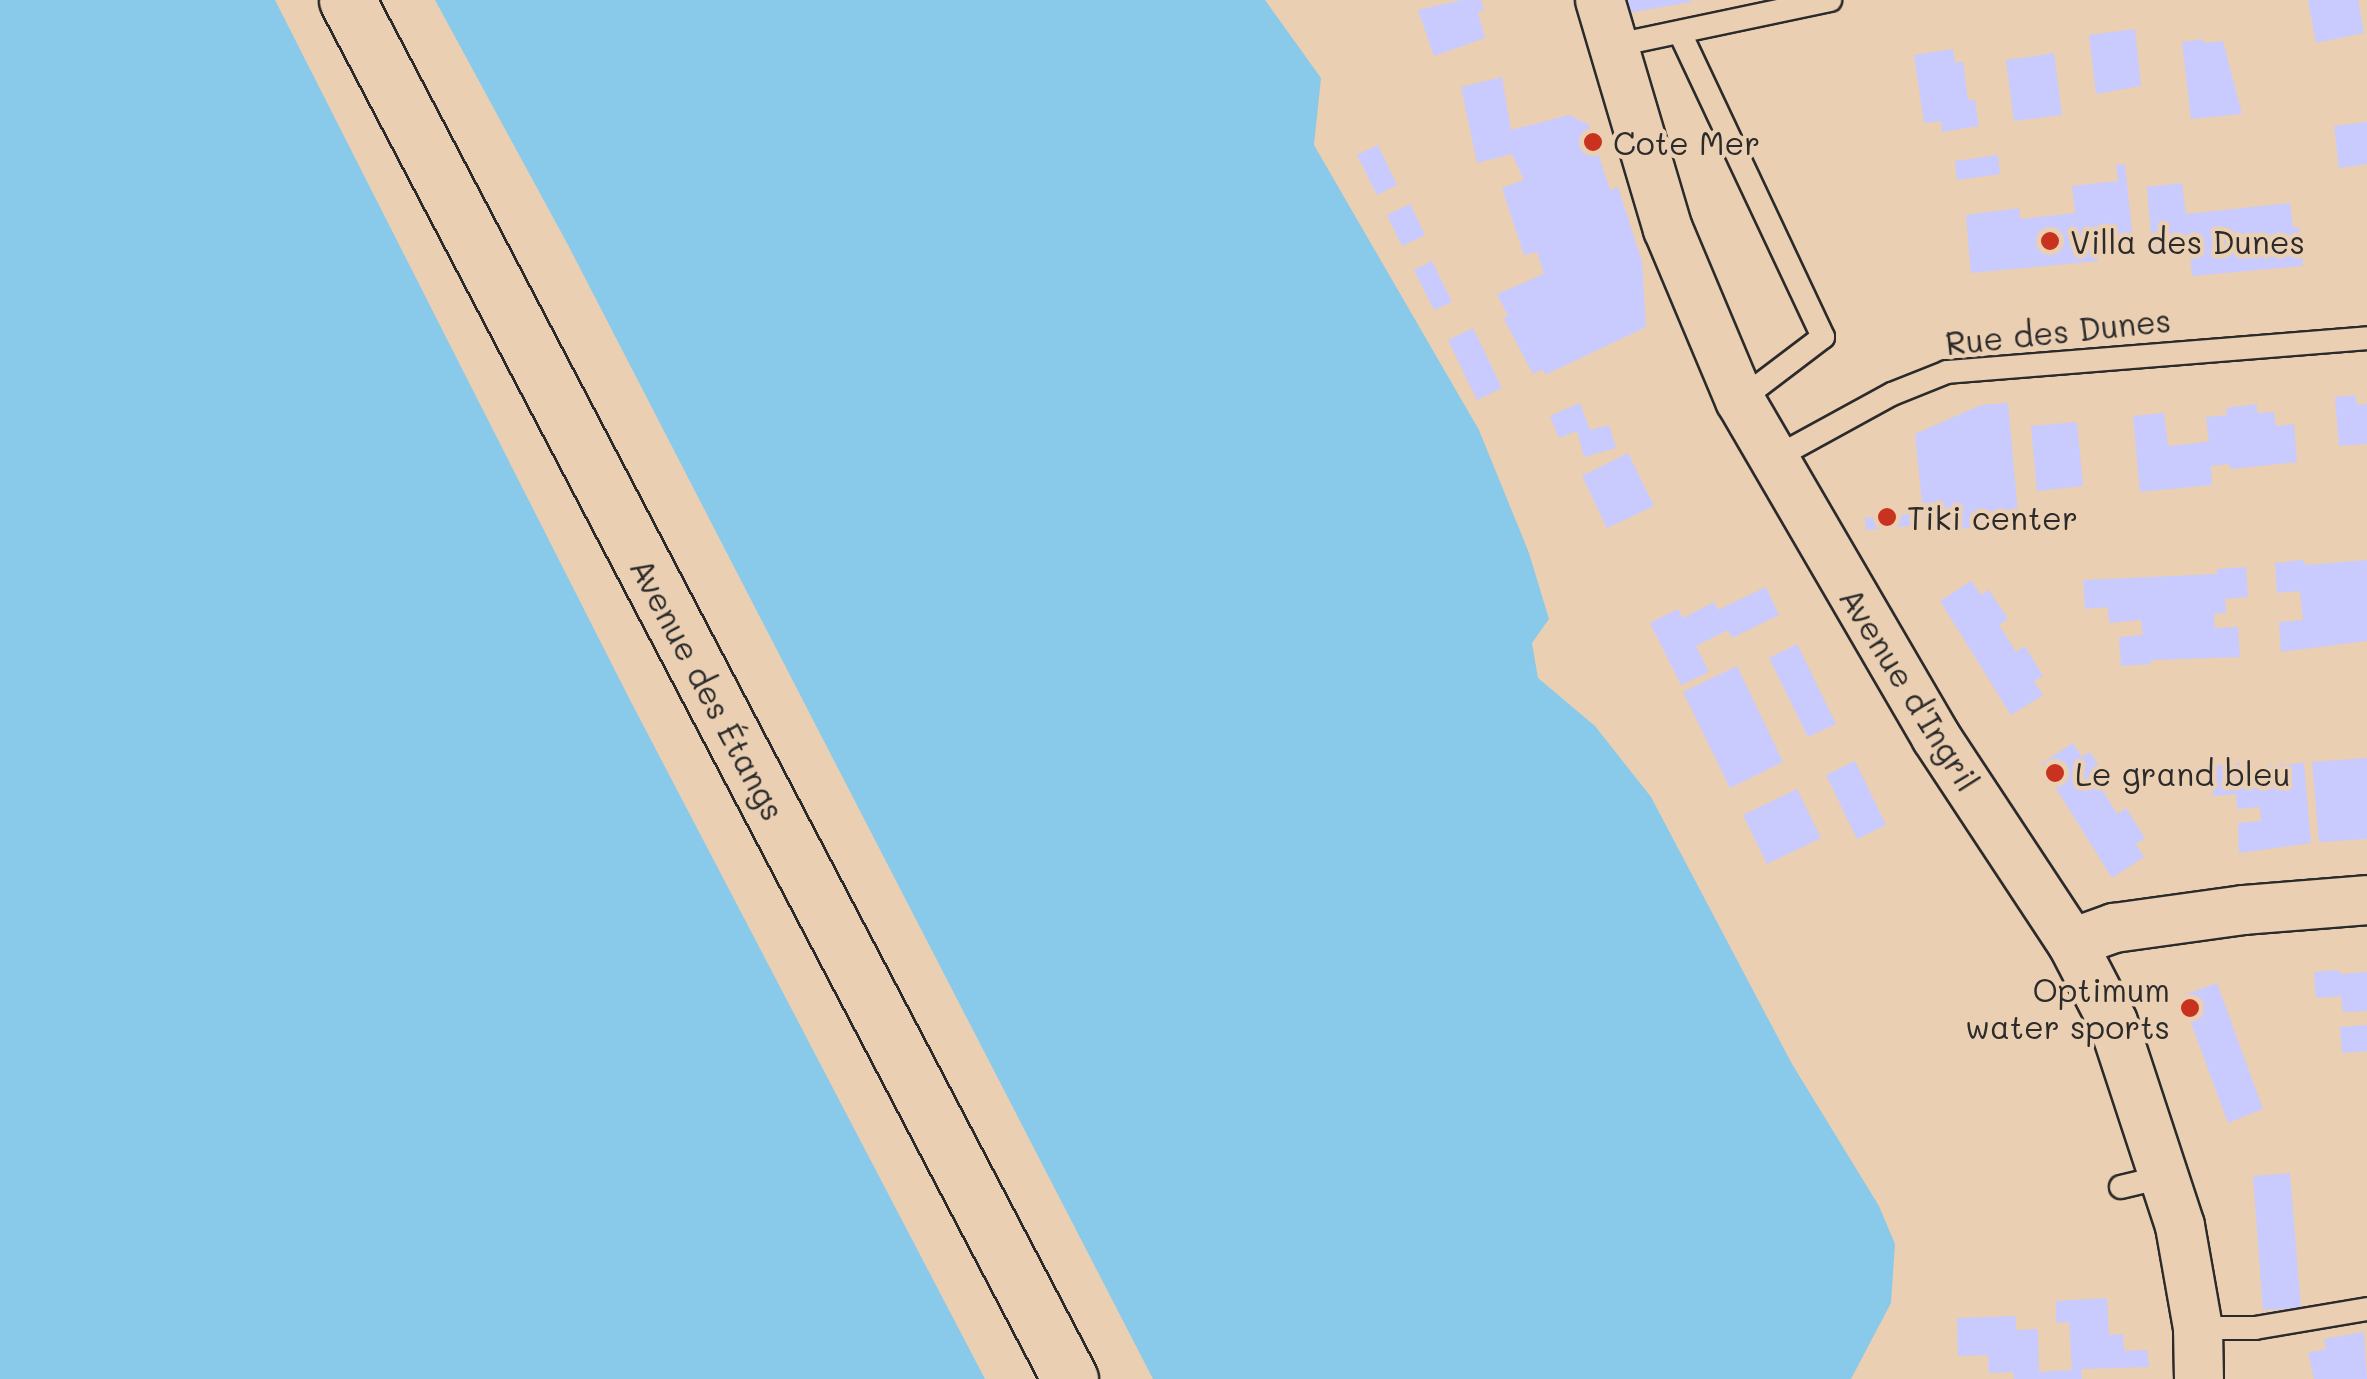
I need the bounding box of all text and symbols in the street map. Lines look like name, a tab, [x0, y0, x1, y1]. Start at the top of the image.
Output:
place label: Cote Mer	[1613, 123, 1760, 161]
marker: Cote Mer	[1582, 131, 1604, 153]
place label: Villa des Dunes	[2070, 222, 2305, 260]
marker: Villa des Dunes	[2039, 230, 2061, 252]
street label: Rue des Dunes	[1943, 300, 2173, 362]
place label: Tiki center	[1907, 498, 2078, 536]
marker: Tiki center	[1876, 506, 1898, 528]
street label: Avenue des Étangs	[623, 551, 793, 827]
street label: Avenue d'Ingril	[1832, 580, 1988, 798]
place label: Le grand bleu	[2075, 754, 2290, 792]
marker: Le grand bleu	[2044, 762, 2066, 784]
place label: Optimum water sports	[1965, 971, 2170, 1046]
marker: Optimum water sports	[2179, 997, 2201, 1019]

